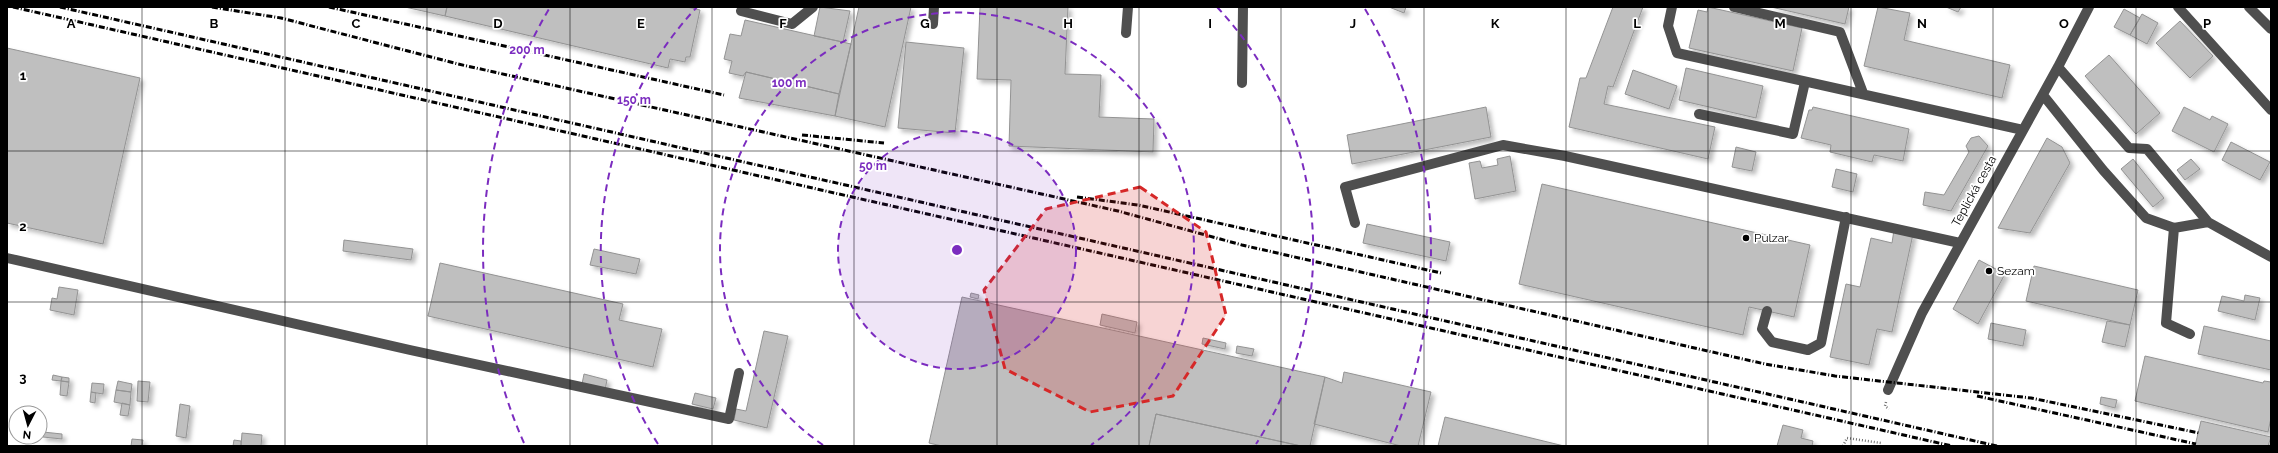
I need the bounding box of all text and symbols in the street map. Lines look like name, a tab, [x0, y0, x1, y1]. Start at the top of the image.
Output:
text: A	[67, 16, 76, 31]
text: B	[210, 16, 219, 31]
text: C	[352, 16, 361, 31]
text: D	[493, 16, 503, 31]
text: E	[637, 16, 645, 31]
text: F	[779, 16, 787, 31]
text: G	[920, 16, 930, 31]
text: H	[1063, 16, 1073, 31]
text: I	[1208, 16, 1212, 31]
text: J	[1350, 16, 1356, 31]
text: K	[1491, 16, 1500, 31]
text: L	[1633, 16, 1641, 31]
text: M	[1774, 16, 1786, 31]
text: N	[1917, 16, 1927, 31]
text: O	[2059, 16, 2069, 31]
text: P	[2203, 16, 2211, 31]
text: 200 m	[509, 43, 545, 57]
text: 1	[20, 68, 27, 83]
text: 100 m	[772, 76, 806, 90]
text: 150 m	[617, 93, 651, 107]
street label: Teplická cesta	[1949, 153, 1999, 229]
text: 50 m	[859, 159, 887, 173]
text: 2	[19, 219, 27, 234]
place label: Pulzar	[1754, 231, 1789, 245]
marker: Pulzar	[1741, 233, 1751, 243]
centre of rings	[950, 243, 964, 257]
place label: Sezam	[1997, 264, 2035, 278]
marker: Sezam	[1984, 266, 1994, 276]
text: 3	[19, 370, 27, 385]
north arrow	[8, 405, 48, 445]
text: N	[22, 428, 32, 441]

